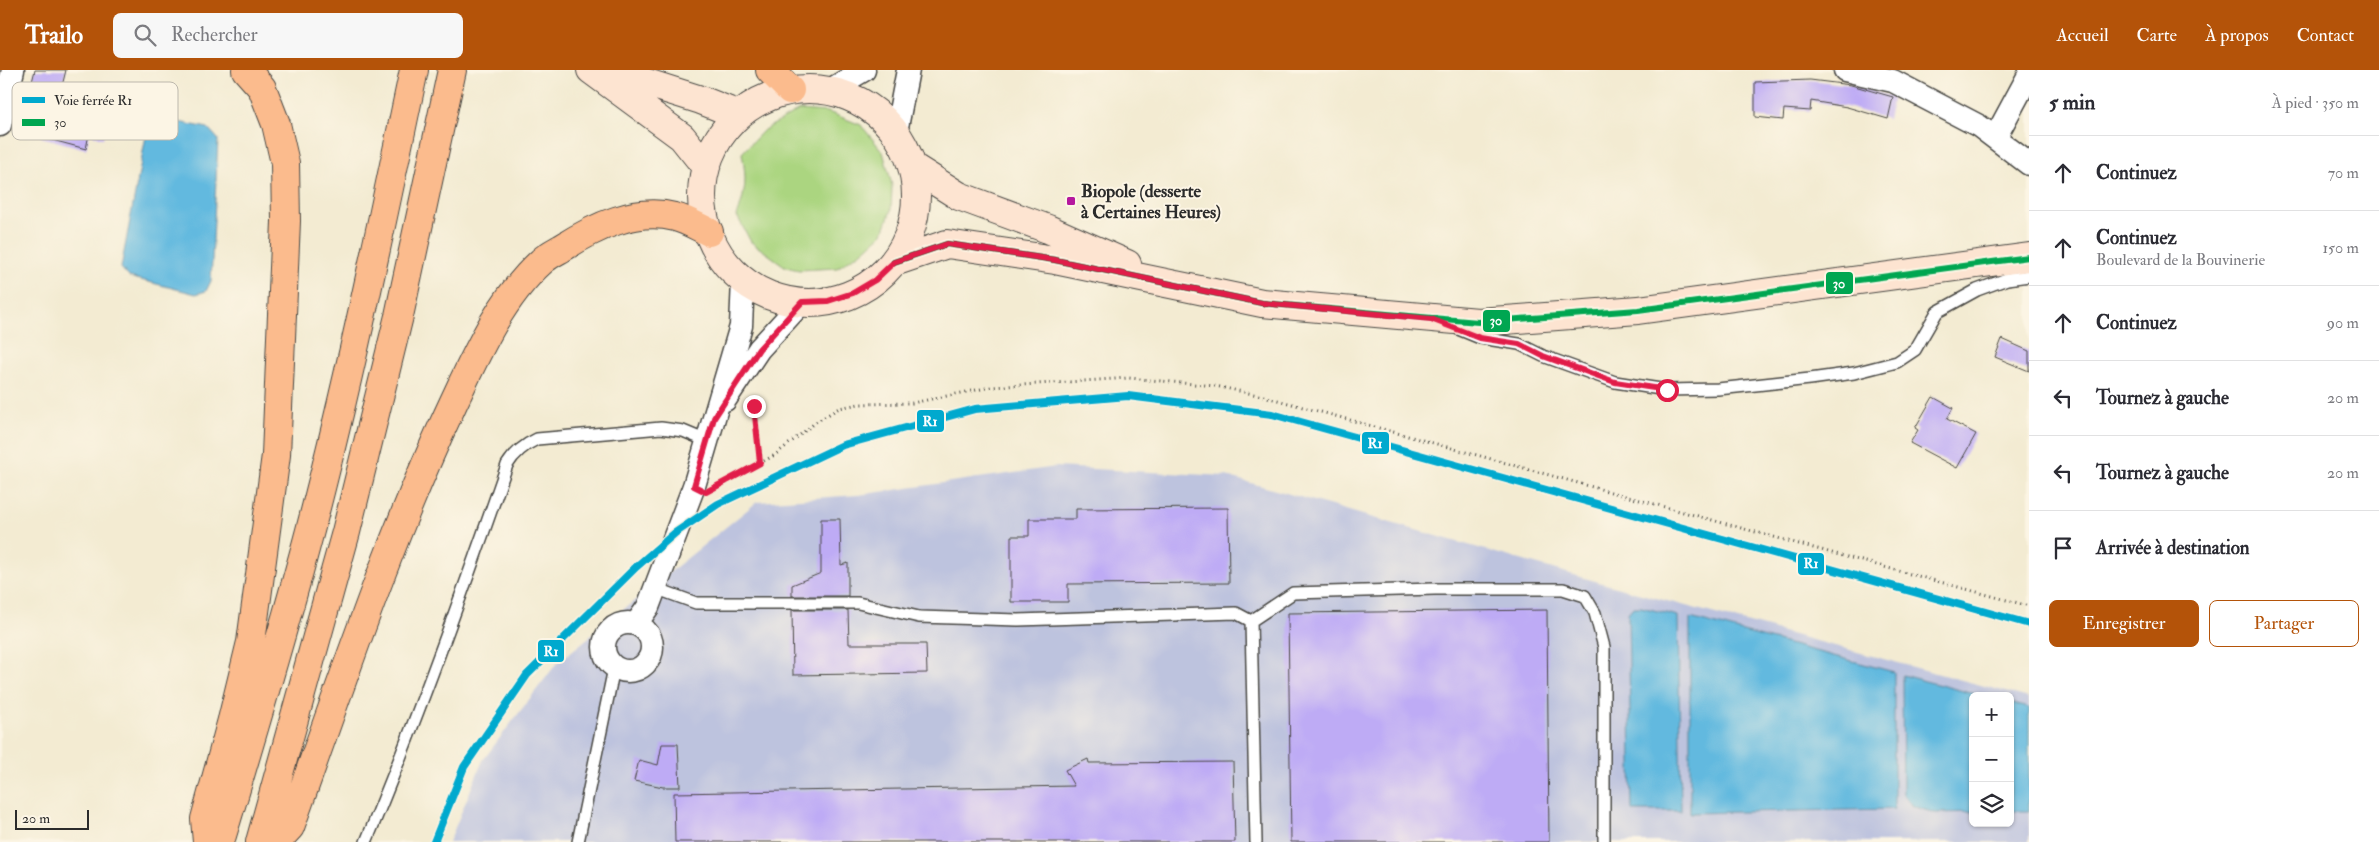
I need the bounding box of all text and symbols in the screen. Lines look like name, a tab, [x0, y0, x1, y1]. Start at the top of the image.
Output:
search box	[113, 13, 463, 58]
text: Trailo	[25, 20, 83, 51]
icon: search	[131, 21, 159, 49]
text: Rechercher	[171, 23, 258, 47]
text: Accueil	[2056, 24, 2109, 47]
text: Carte	[2137, 24, 2177, 47]
text: À propos	[2205, 24, 2269, 47]
text: Contact	[2297, 24, 2354, 47]
legend	[12, 82, 178, 140]
text: 5 min	[2049, 89, 2095, 116]
text: Voie ferrée R1	[54, 92, 132, 109]
text: À pied · 350 m	[2272, 93, 2359, 113]
text: 30	[54, 114, 67, 131]
icon: ahead	[2049, 159, 2077, 187]
text: Continuez	[2096, 161, 2177, 185]
text: 70 m	[2328, 163, 2359, 183]
place label: Biopole (desserte à Certaines Heures)	[1081, 180, 1221, 224]
marker: Biopole (desserte à Certaines Heures)	[1065, 195, 1077, 207]
text: Continuez	[2096, 226, 2177, 250]
icon: ahead	[2049, 234, 2077, 262]
text: 150 m	[2322, 238, 2359, 258]
text: Boulevard de la Bouvinerie	[2096, 250, 2265, 270]
line badge: 30	[1825, 271, 1854, 295]
text: 30	[1833, 275, 1845, 292]
line badge: 30	[1482, 309, 1511, 333]
icon: ahead	[2049, 309, 2077, 337]
text: Continuez	[2096, 311, 2177, 335]
text: 30	[1490, 312, 1502, 329]
text: 90 m	[2327, 313, 2359, 333]
route start	[1656, 379, 1679, 402]
icon: left	[2049, 384, 2077, 412]
text: Tournez à gauche	[2096, 386, 2229, 410]
text: 20 m	[2327, 388, 2359, 408]
route end	[743, 395, 766, 418]
line badge: R1	[916, 409, 945, 433]
text: R1	[922, 413, 938, 430]
line badge: R1	[1361, 431, 1390, 455]
text: R1	[1367, 435, 1383, 452]
icon: left	[2049, 459, 2077, 487]
text: Tournez à gauche	[2096, 461, 2229, 485]
text: 20 m	[2327, 463, 2359, 483]
icon: arrive	[2049, 534, 2077, 562]
text: Arrivée à destination	[2096, 536, 2250, 560]
line badge: R1	[1797, 552, 1825, 576]
text: R1	[1803, 555, 1819, 572]
button: Enregistrer	[2049, 600, 2199, 647]
button: Partager	[2209, 600, 2359, 647]
line badge: R1	[537, 639, 565, 663]
text: R1	[543, 643, 559, 660]
map controls	[1969, 692, 2014, 827]
button: +	[1969, 692, 2014, 737]
button: −	[1969, 737, 2014, 782]
button: layers	[1969, 782, 2014, 827]
scale bar	[15, 807, 89, 830]
text: 20 m	[22, 810, 50, 827]

